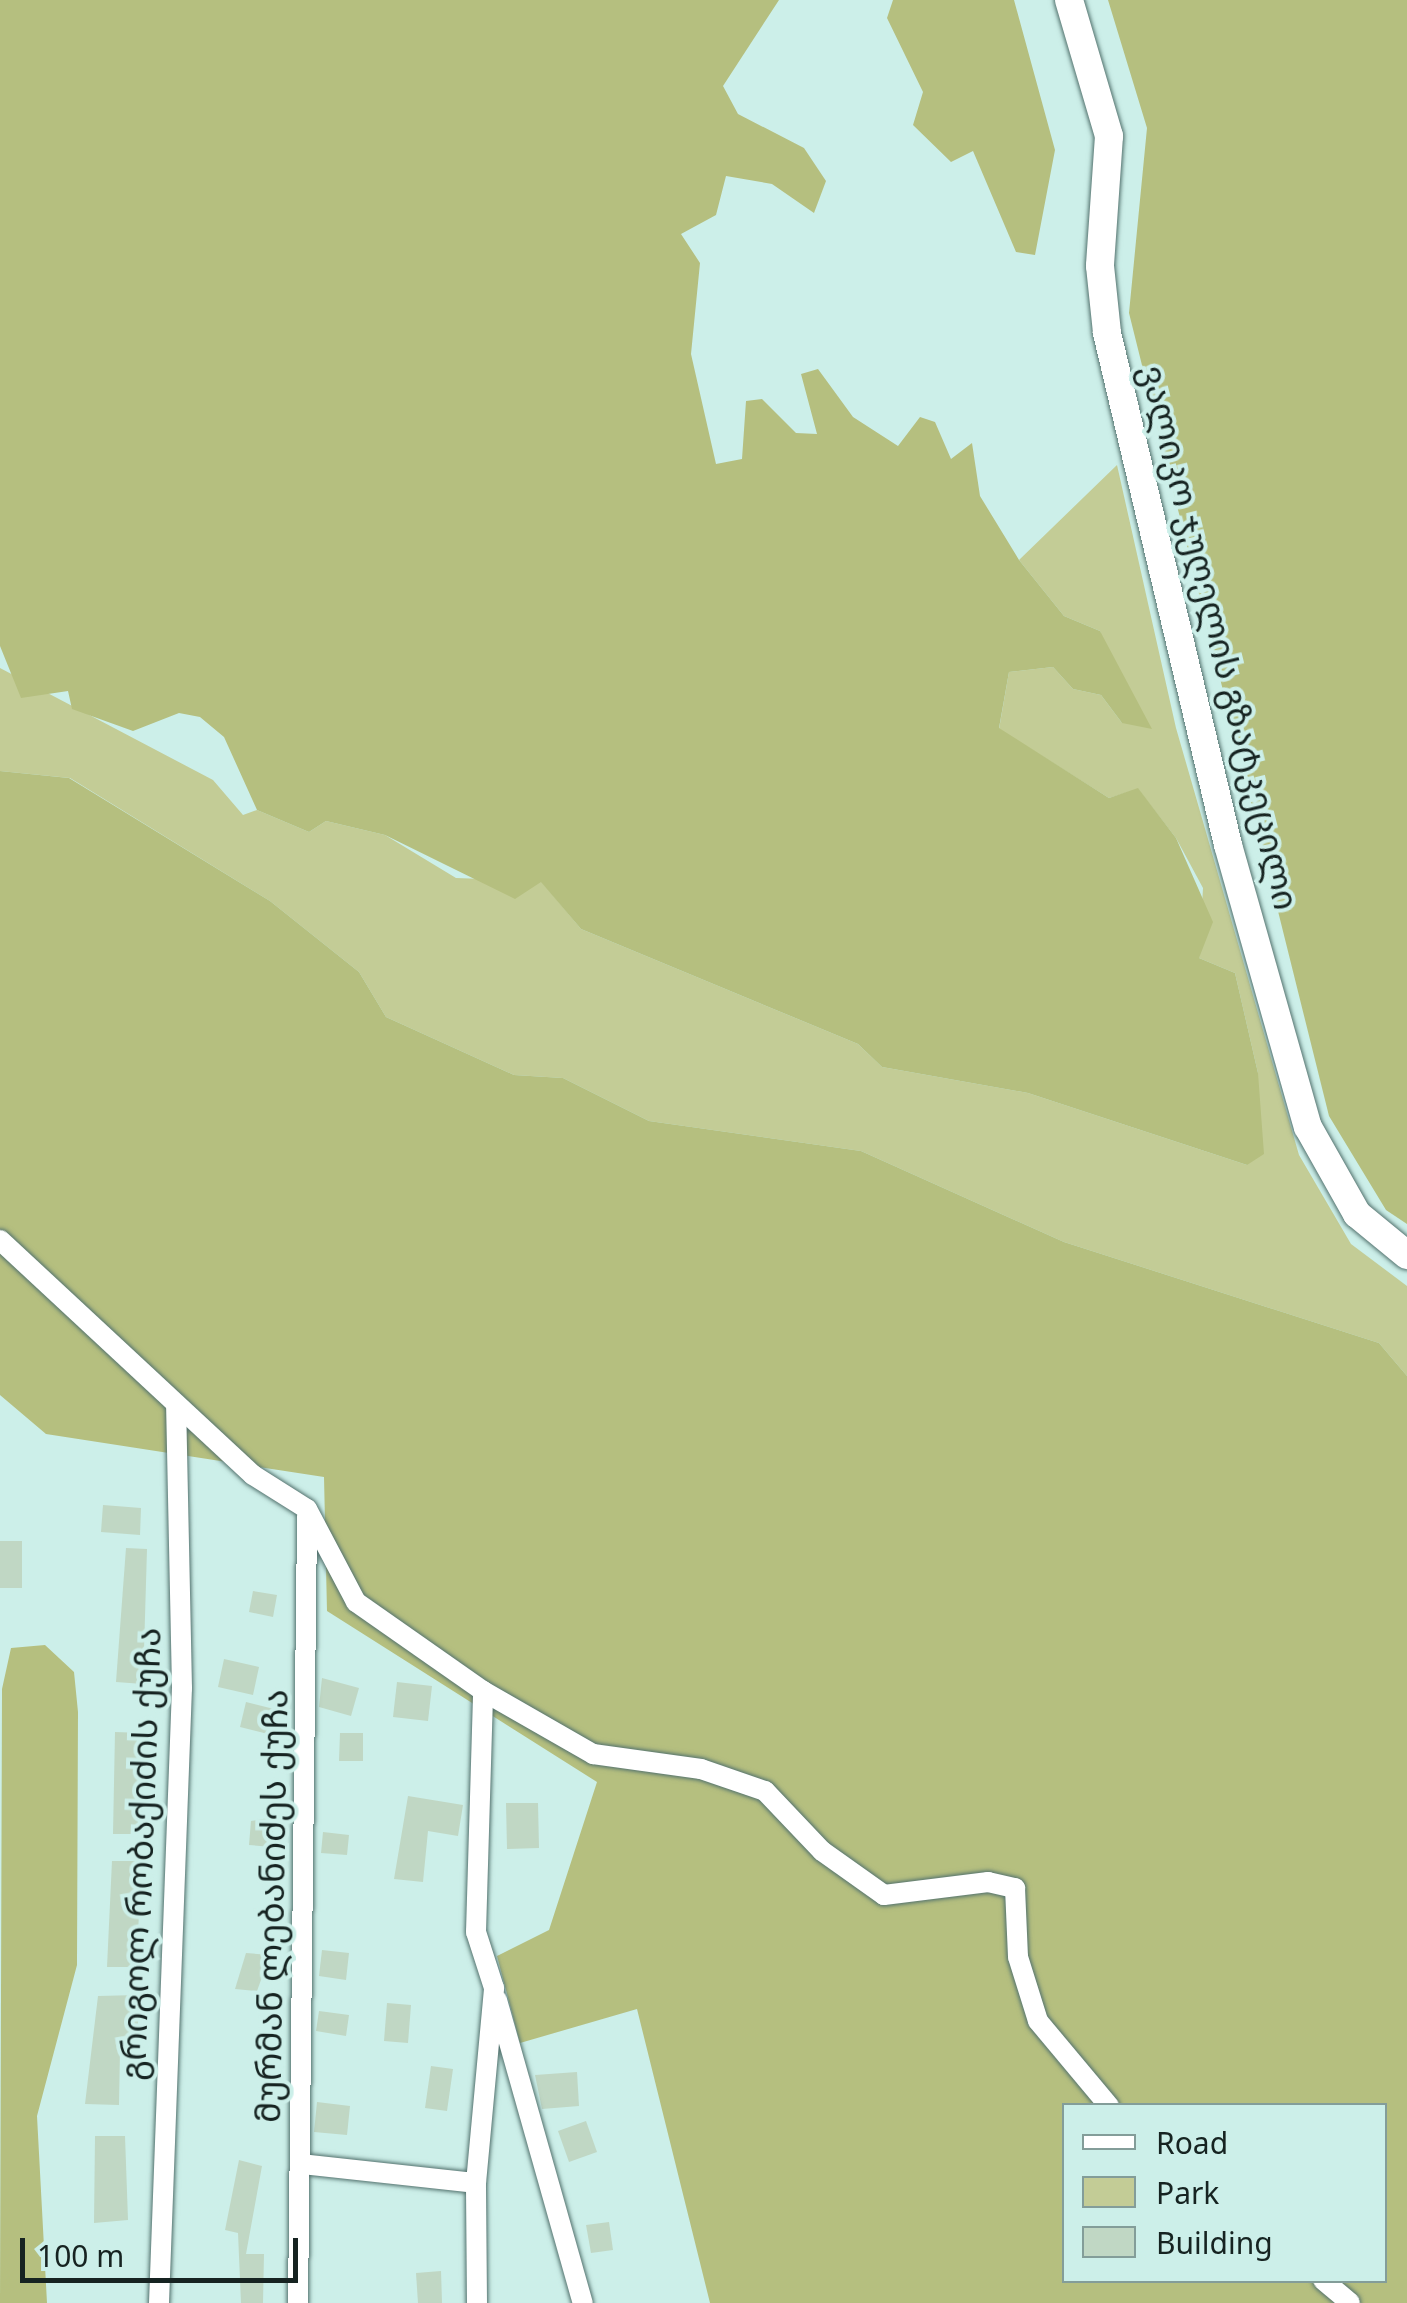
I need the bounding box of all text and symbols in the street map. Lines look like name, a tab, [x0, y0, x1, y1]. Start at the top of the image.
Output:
street label: ვალიკო ჯუღელის გზატკეცილი	[1132, 360, 1308, 914]
street label: გრიგოლ რობაქიძის ქუჩა	[111, 1627, 169, 2081]
street label: მურმან ლებანიძეს ქუჩა	[246, 1689, 296, 2123]
legend	[1062, 2103, 1387, 2283]
text: Road	[1156, 2122, 1228, 2163]
text: Park	[1156, 2172, 1219, 2213]
scale bar	[25, 2218, 302, 2280]
text: Building	[1156, 2222, 1273, 2263]
text: 100 m	[37, 2235, 124, 2276]

